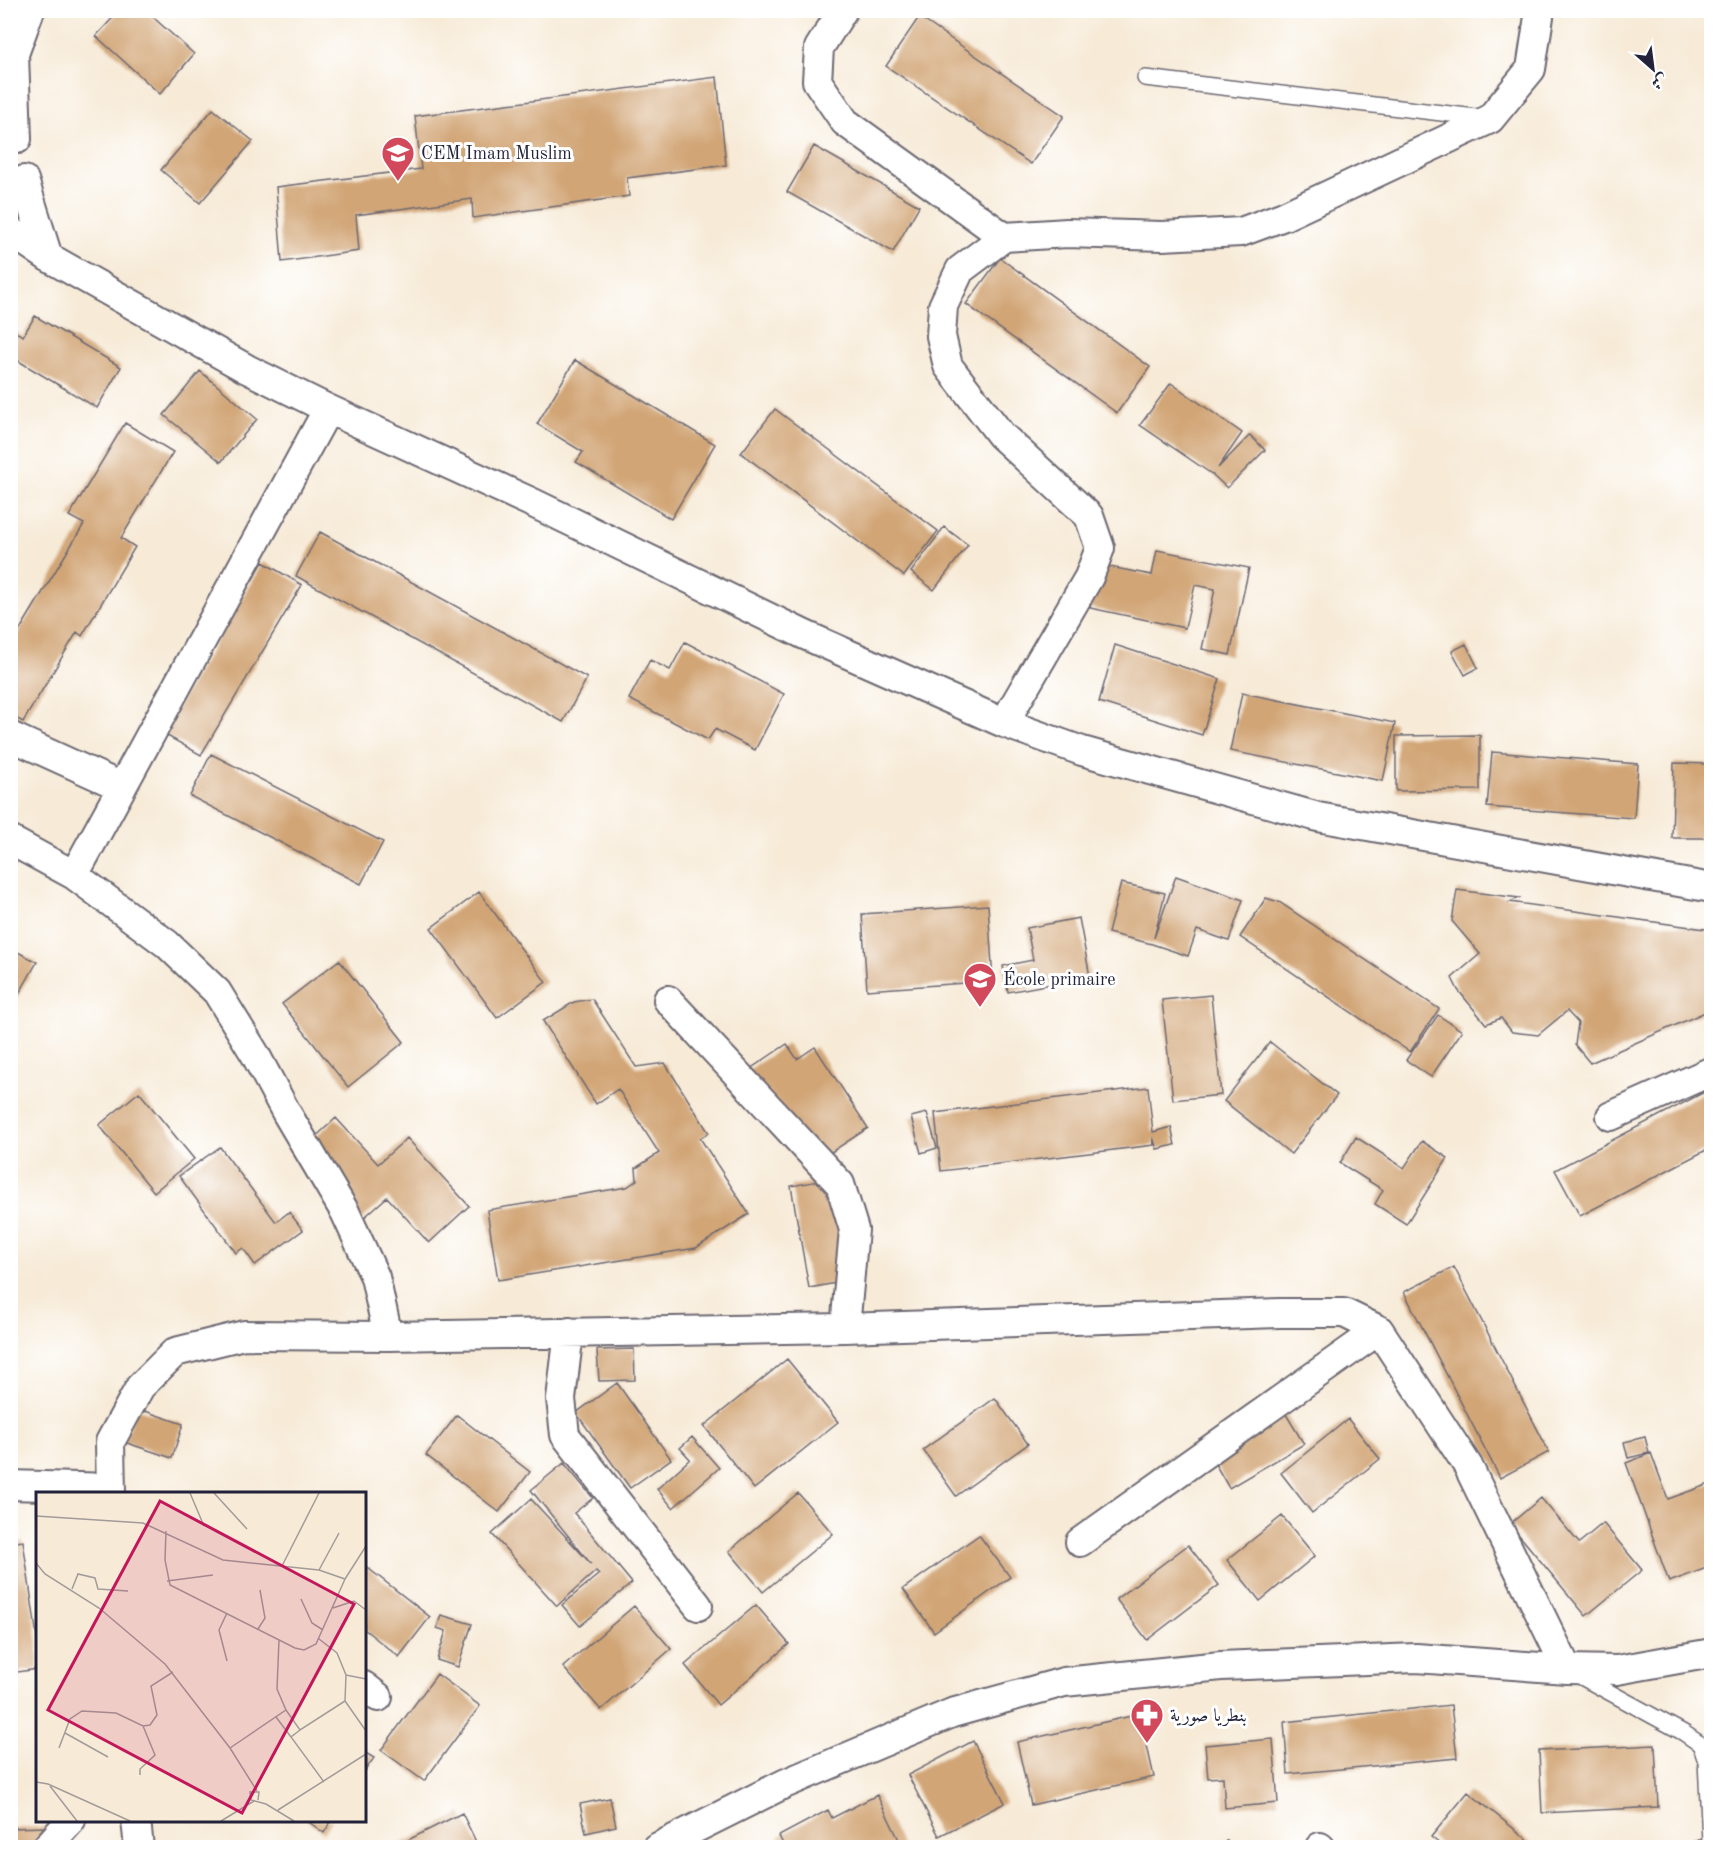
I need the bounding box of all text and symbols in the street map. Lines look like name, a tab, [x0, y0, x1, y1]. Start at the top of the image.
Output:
north arrow	[1623, 39, 1683, 99]
text: ش	[1648, 70, 1670, 91]
school or university icon: CEM Imam Muslim	[380, 135, 416, 182]
place label: CEM Imam Muslim	[421, 145, 572, 163]
school or university icon: École primaire	[962, 961, 998, 1008]
place label: École primaire	[1003, 967, 1116, 989]
inset map	[36, 1492, 366, 1822]
pharmacy icon: بنطريا صورية	[1129, 1697, 1165, 1744]
place label: بنطريا صورية	[1170, 1707, 1247, 1727]

